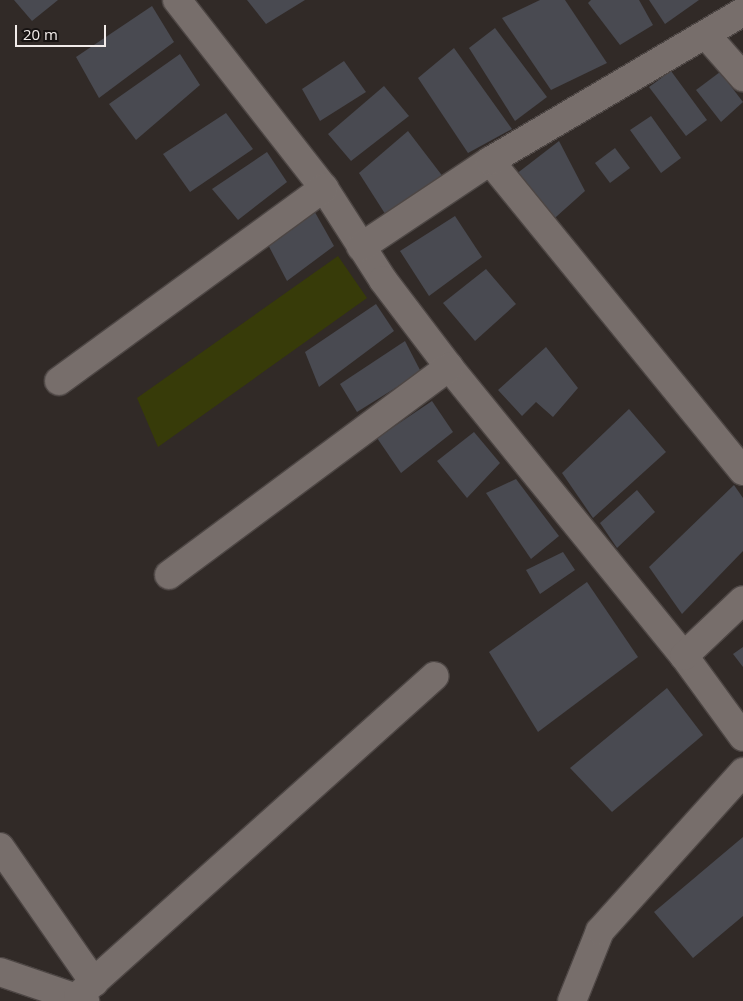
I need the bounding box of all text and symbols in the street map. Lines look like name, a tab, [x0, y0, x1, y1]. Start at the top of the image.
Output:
scale bar	[18, 15, 109, 47]
text: 20 m	[23, 24, 58, 44]

